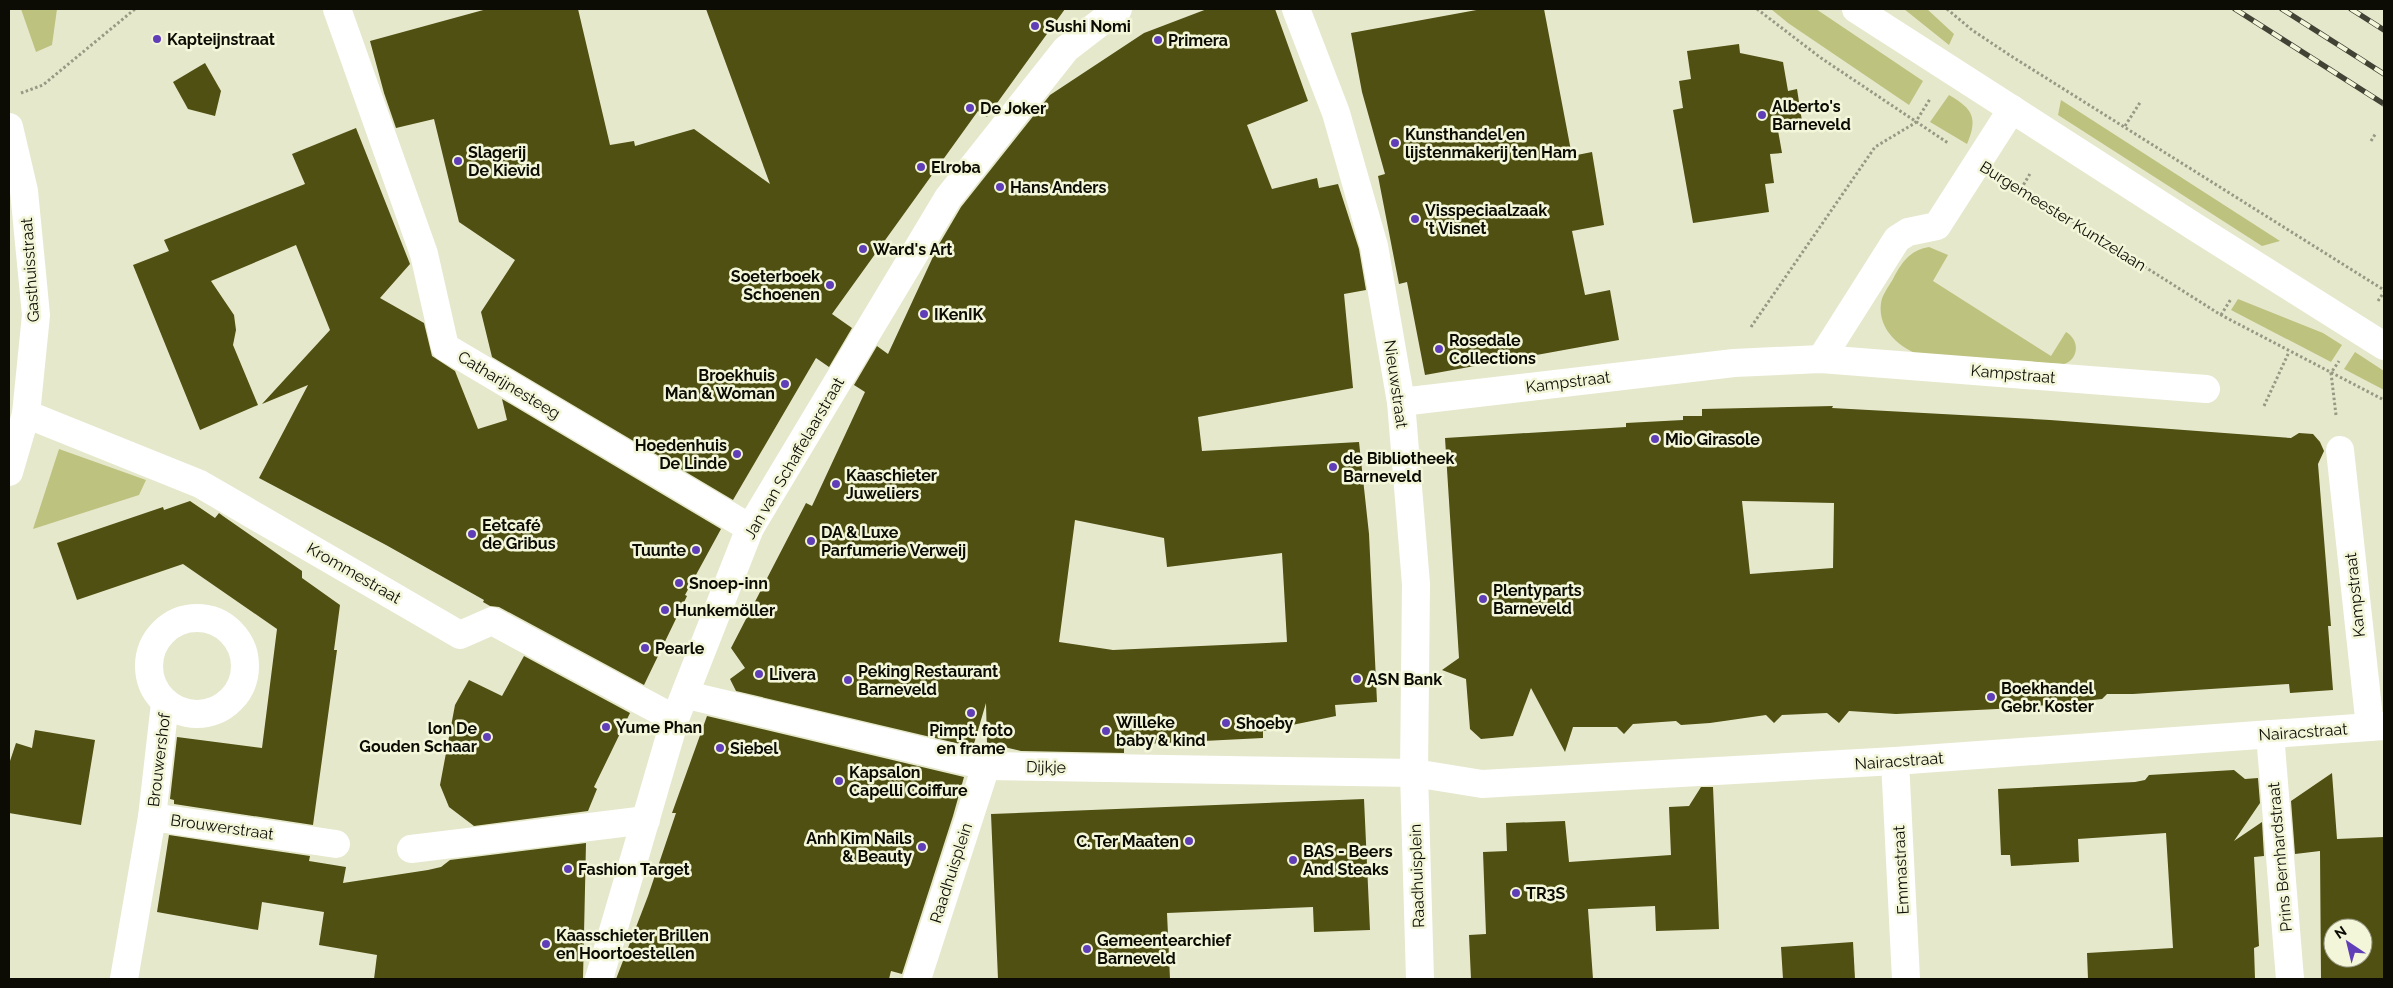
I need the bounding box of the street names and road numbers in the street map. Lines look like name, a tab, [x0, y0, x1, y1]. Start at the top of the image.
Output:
street label: Burgemeester Kuntzelaan	[1976, 157, 2150, 275]
street label: Gasthuisstraat	[17, 216, 43, 323]
street label: Nieuwstraat	[1380, 339, 1412, 430]
street label: Catharijnesteeg	[454, 347, 564, 423]
street label: Kampstraat	[1970, 361, 2057, 387]
street label: Kampstraat	[1525, 367, 1612, 397]
street label: Jan van Schaffelaarstraat	[740, 373, 848, 542]
street label: Krommestraat	[304, 538, 405, 608]
street label: Kampstraat	[2341, 551, 2369, 638]
street label: Brouwershof	[144, 711, 174, 808]
street label: Nairacstraat	[2258, 719, 2349, 745]
street label: Nairacstraat	[1854, 748, 1945, 774]
street label: Dijkje	[1026, 757, 1066, 777]
street label: Prins Bernhardstraat	[2264, 781, 2296, 933]
street label: Brouwerstraat	[169, 810, 276, 844]
street label: Raadhuisplein	[926, 821, 976, 925]
street label: Raadhuisplein	[1406, 824, 1428, 928]
street label: Emmastraat	[1889, 824, 1913, 915]

